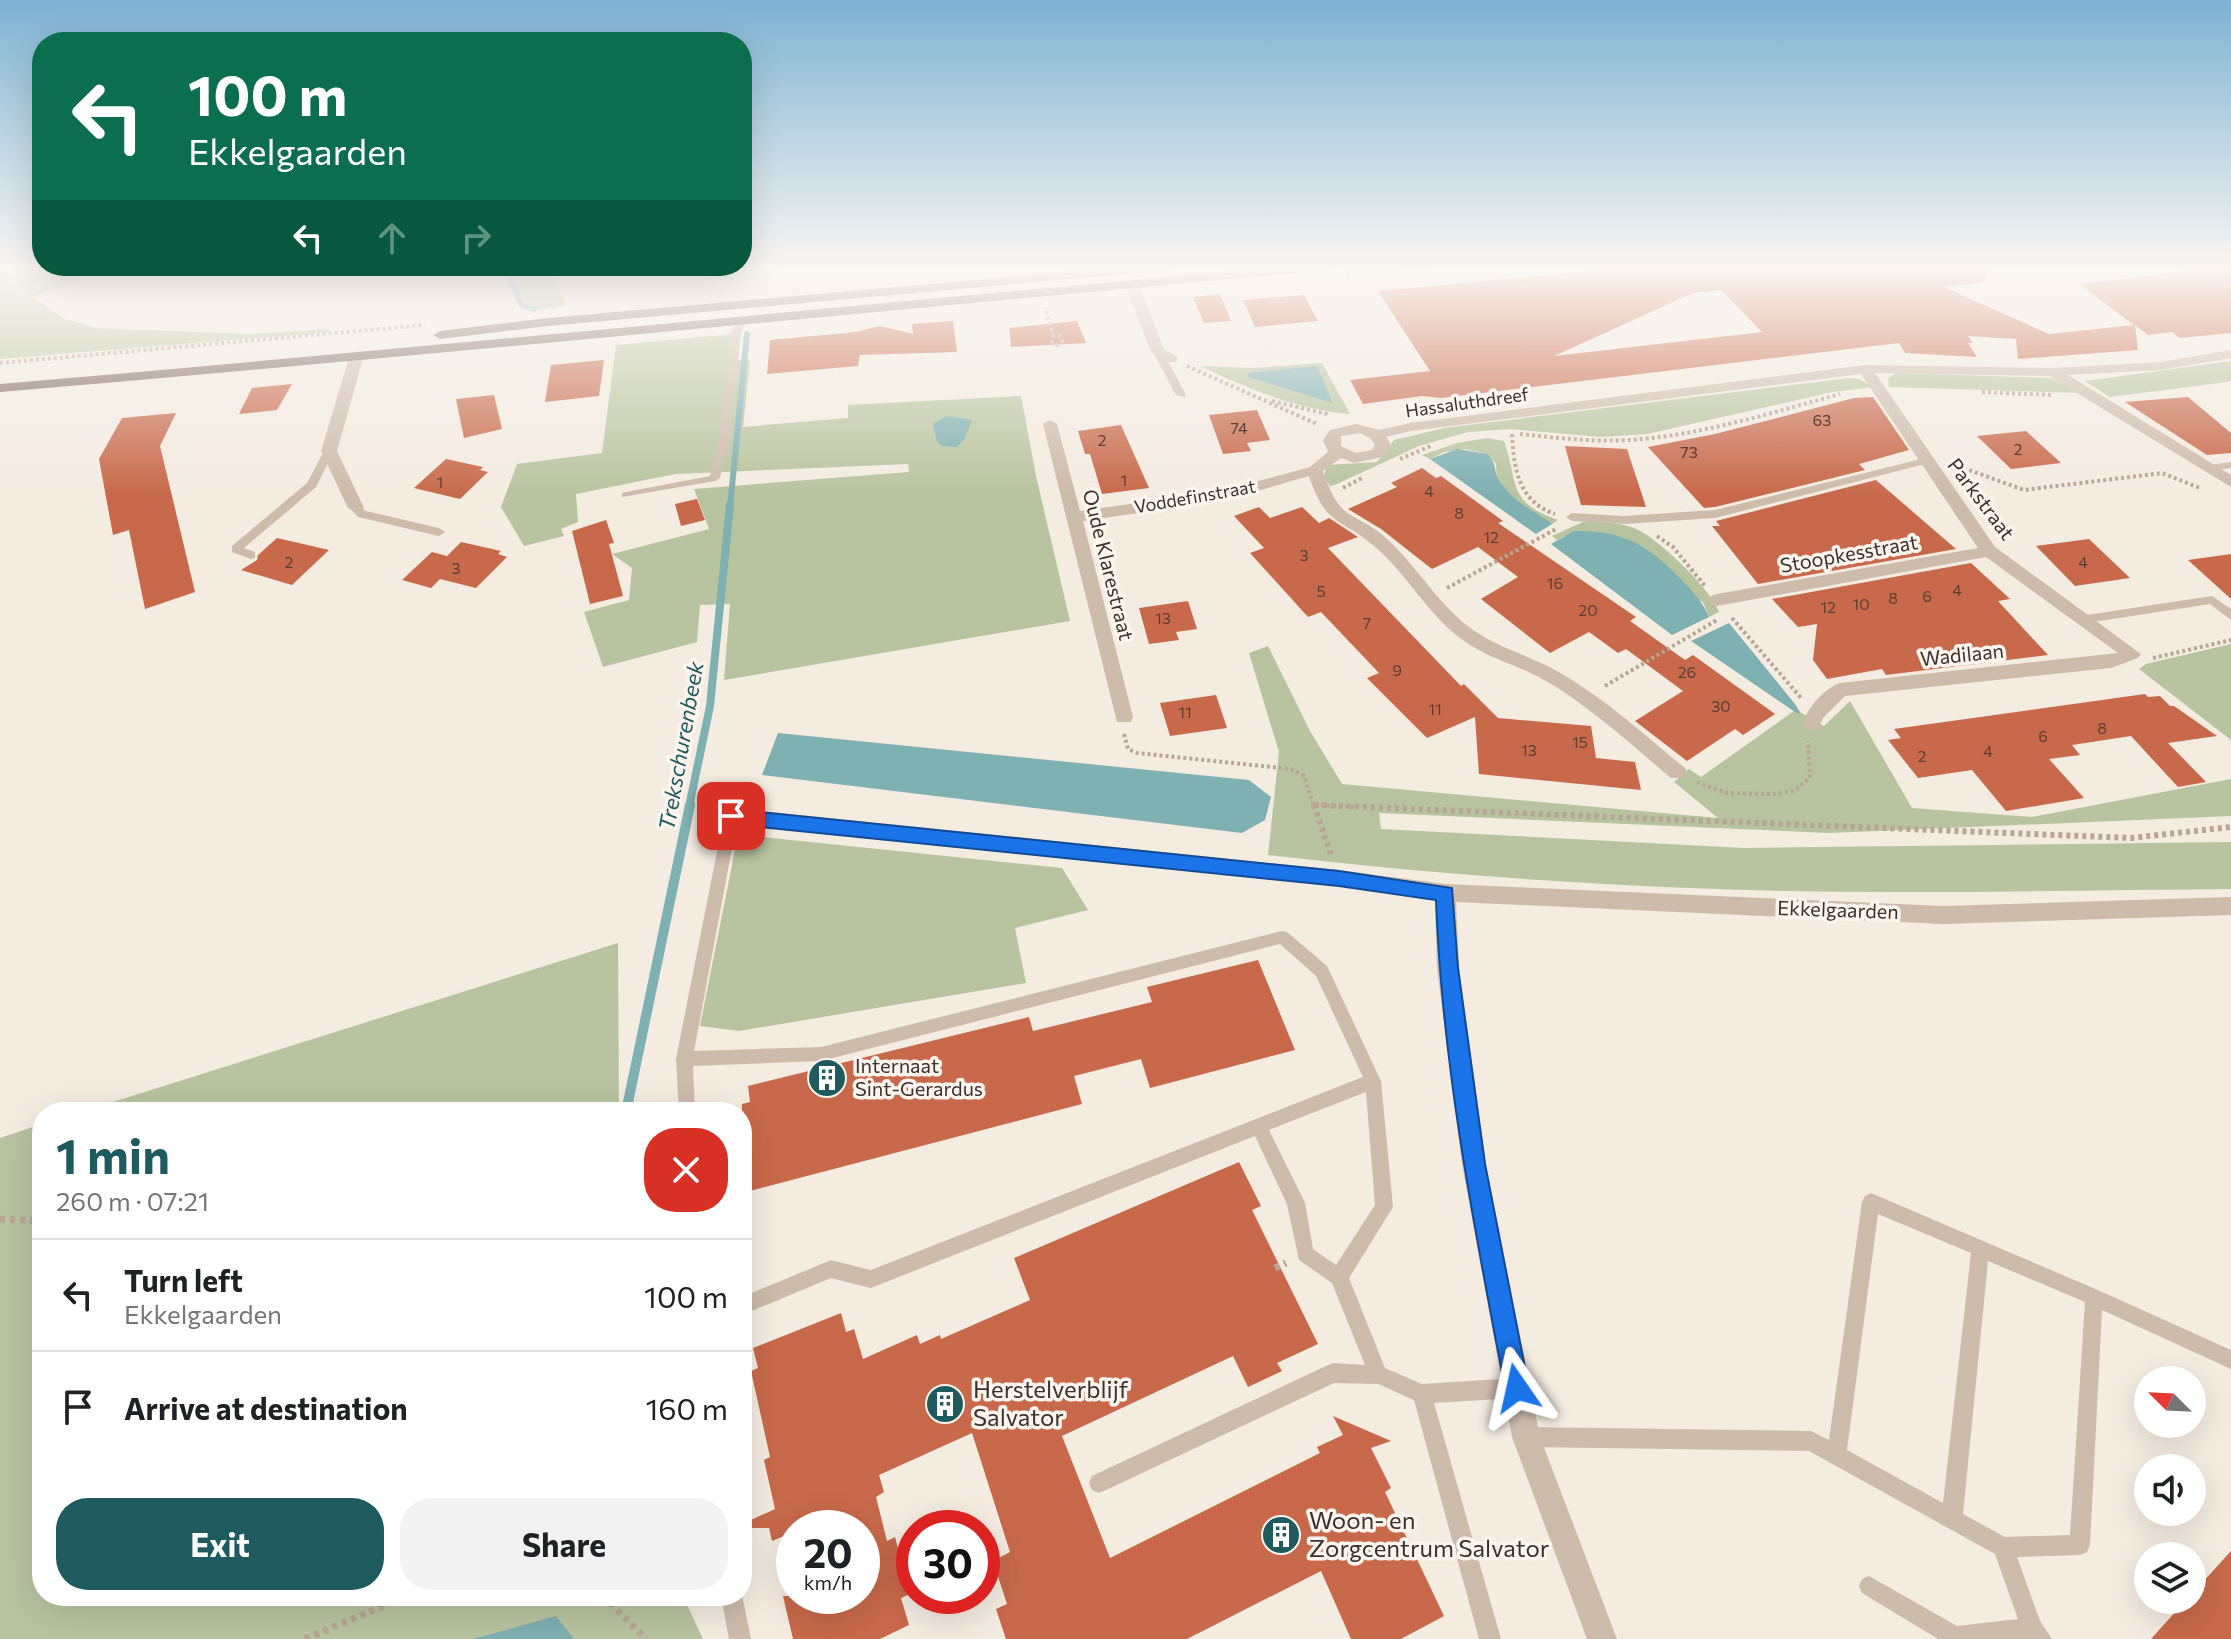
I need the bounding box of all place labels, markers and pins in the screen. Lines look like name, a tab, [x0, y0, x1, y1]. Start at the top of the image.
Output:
pin	[697, 782, 765, 850]
place label: Internaat Sint-Gerardus	[855, 1053, 983, 1100]
building icon: Internaat Sint-Gerardus	[806, 1057, 848, 1099]
place label: Herstelverblijf Salvator	[973, 1374, 1129, 1431]
building icon: Herstelverblijf Salvator	[924, 1383, 966, 1425]
place label: Woon- en Zorgcentrum Salvator	[1309, 1505, 1550, 1562]
building icon: Woon- en Zorgcentrum Salvator	[1260, 1514, 1302, 1556]

